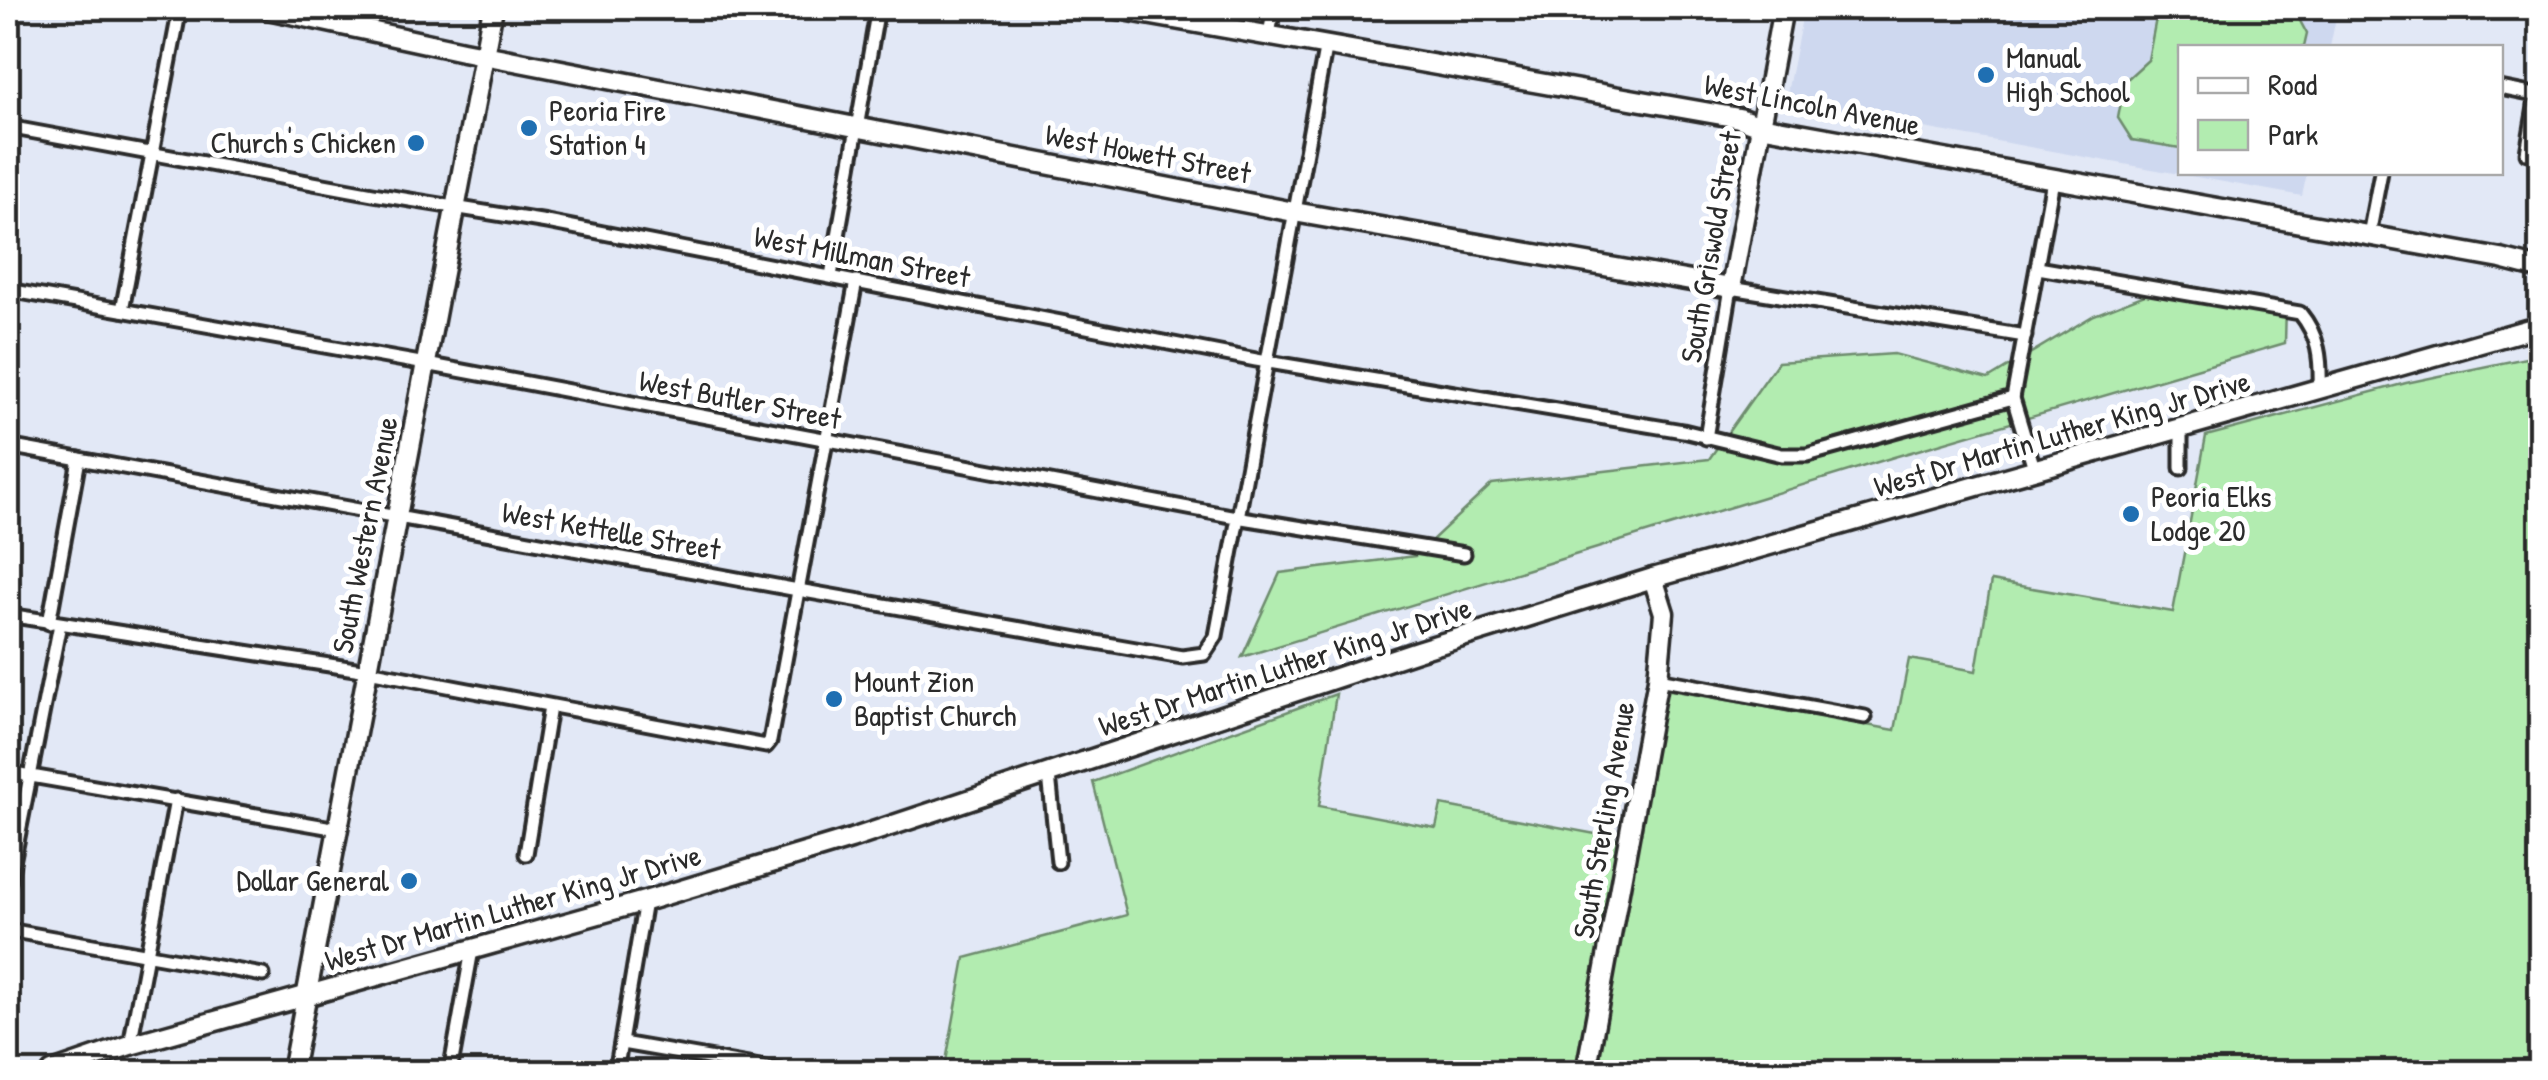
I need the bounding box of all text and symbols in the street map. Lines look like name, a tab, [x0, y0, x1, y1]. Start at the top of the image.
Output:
place label: Manual High School	[2006, 37, 2130, 111]
legend	[2178, 45, 2503, 175]
street label: West Lincoln Avenue	[1701, 64, 1923, 145]
marker: Manual High School	[1975, 64, 1997, 86]
text: Road	[2268, 64, 2317, 104]
place label: Peoria Fire Station 4	[549, 90, 666, 164]
street label: West Howett Street	[1042, 113, 1255, 193]
text: Park	[2268, 114, 2318, 154]
marker: Peoria Fire Station 4	[518, 117, 540, 139]
place label: Church's Chicken	[210, 122, 396, 162]
street label: South Griswold Street	[1670, 127, 1750, 366]
marker: Church's Chicken	[405, 132, 427, 154]
street label: West Millman Street	[751, 215, 974, 297]
street label: West Butler Street	[636, 360, 845, 438]
street label: West Dr Martin Luther King Jr Drive	[1869, 360, 2254, 506]
street label: South Western Avenue	[321, 413, 407, 656]
place label: Peoria Elks Lodge 20	[2151, 476, 2272, 550]
street label: West Kettelle Street	[499, 491, 724, 569]
marker: Peoria Elks Lodge 20	[2120, 503, 2142, 525]
street label: West Dr Martin Luther King Jr Drive	[1093, 587, 1476, 745]
place label: Mount Zion Baptist Church	[854, 661, 1016, 735]
marker: Mount Zion Baptist Church	[823, 688, 845, 710]
street label: South Sterling Avenue	[1562, 698, 1644, 941]
street label: West Dr Martin Luther King Jr Drive	[320, 834, 705, 980]
place label: Dollar General	[236, 860, 389, 900]
marker: Dollar General	[398, 870, 420, 892]

